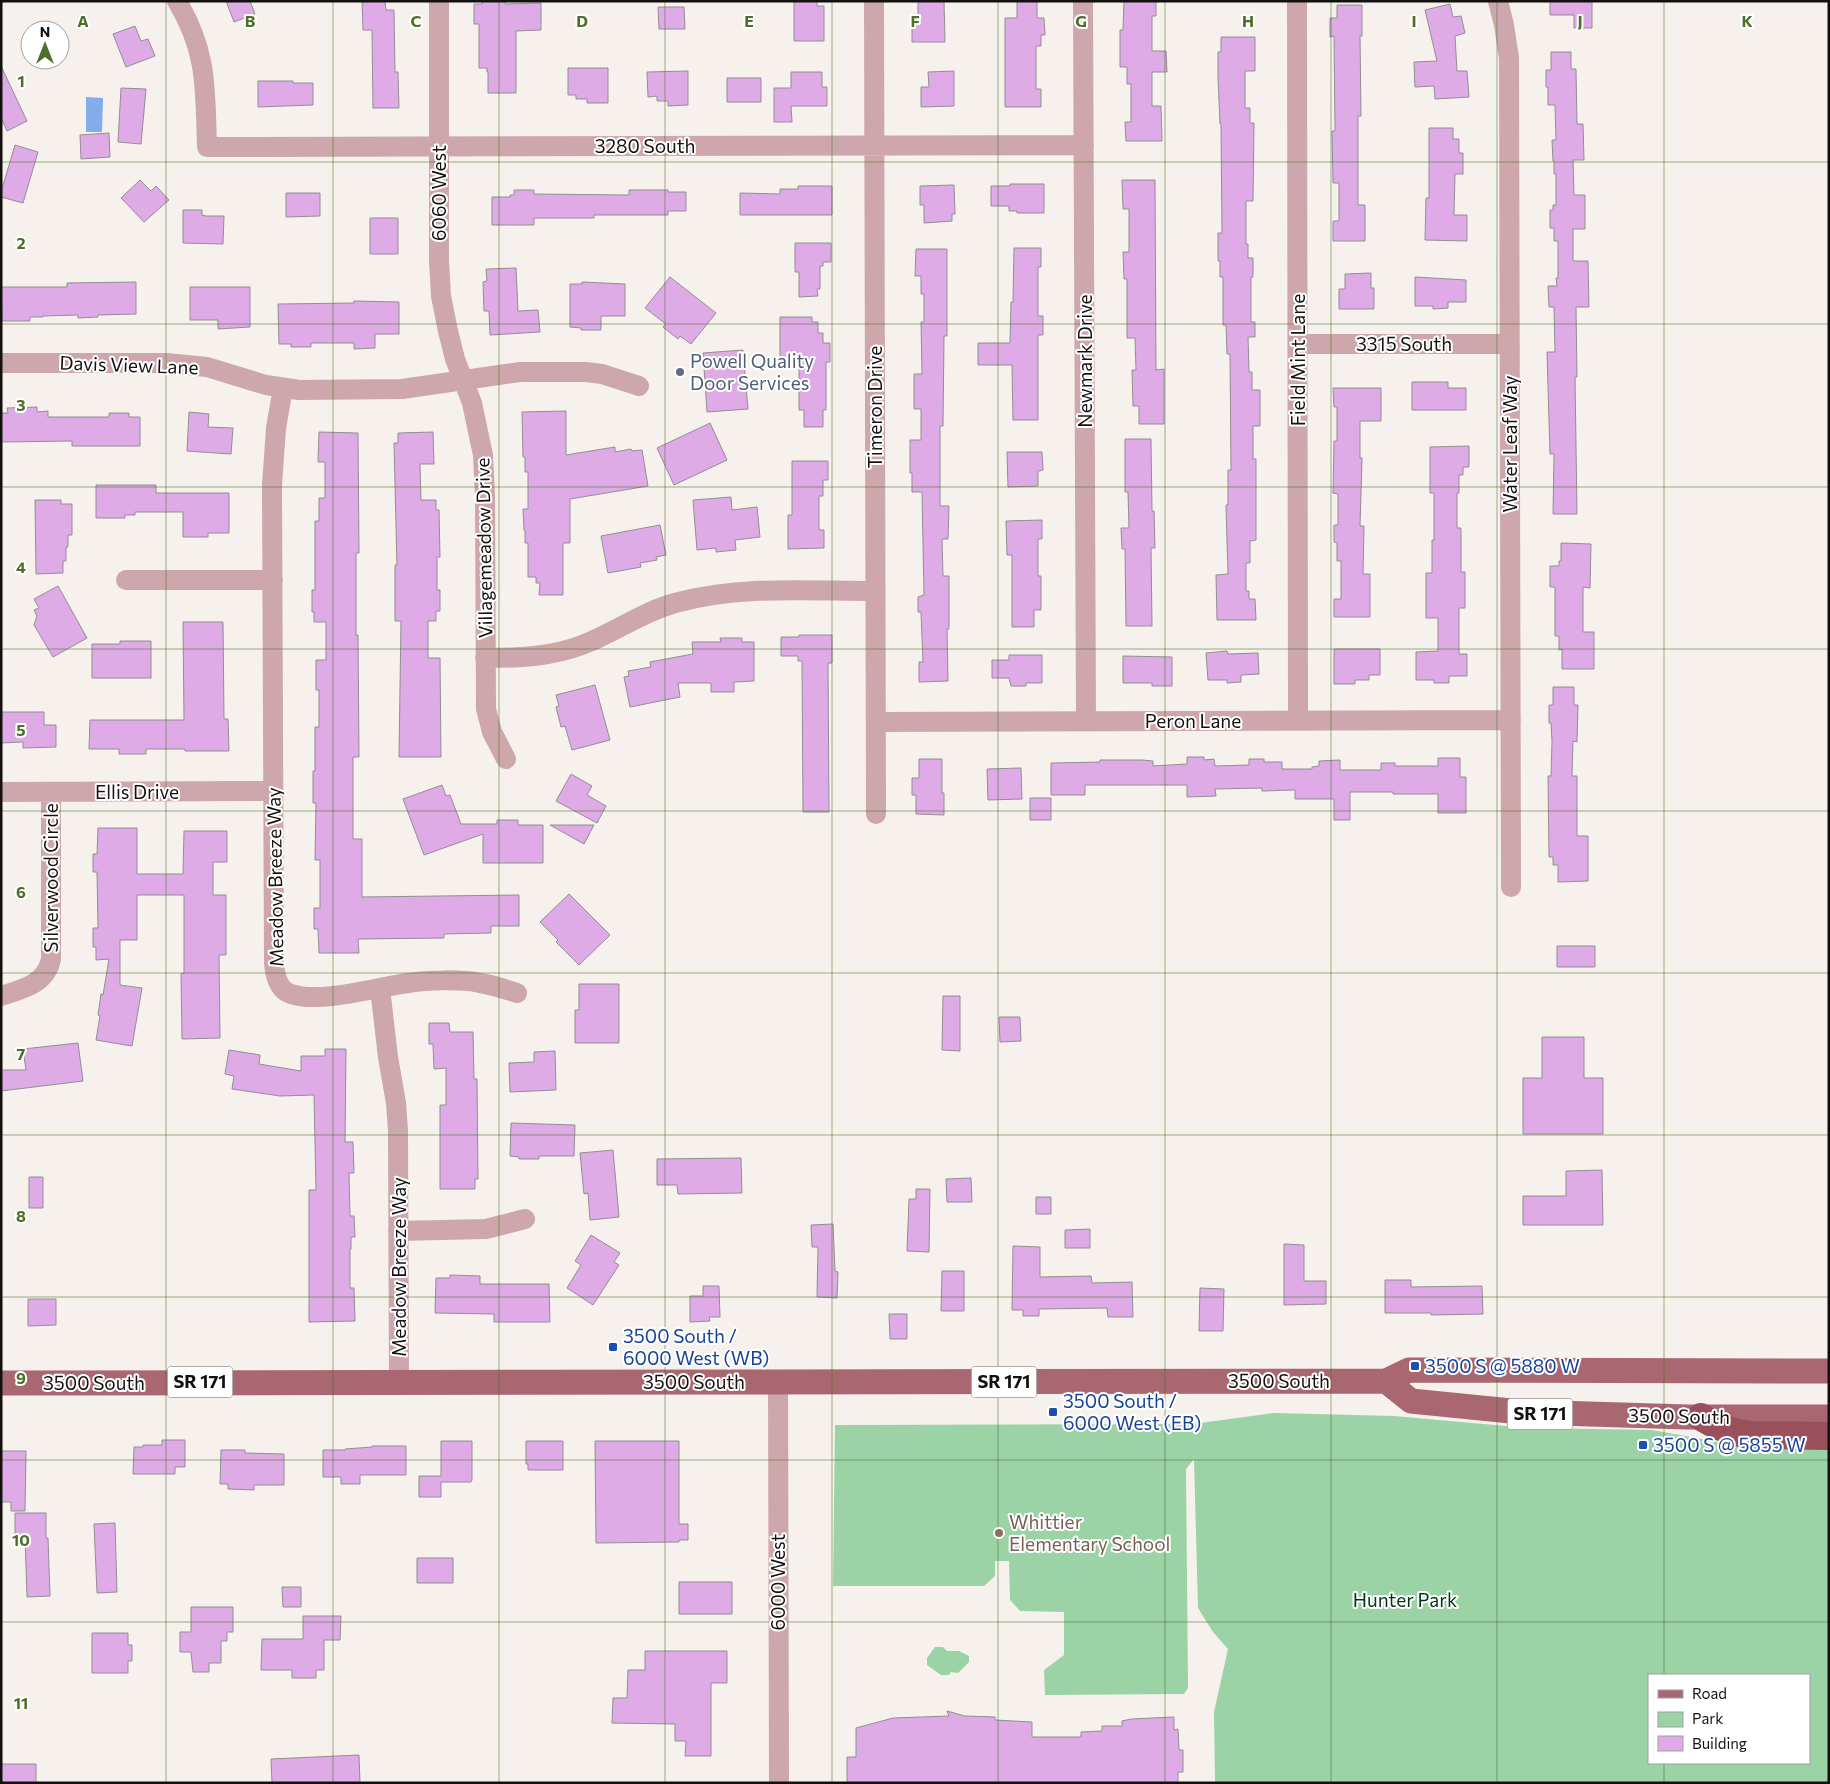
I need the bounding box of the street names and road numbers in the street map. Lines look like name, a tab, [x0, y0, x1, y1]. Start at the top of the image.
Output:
street label: 3280 South	[595, 134, 695, 157]
street label: 6060 West	[427, 145, 450, 241]
street label: Newmark Drive	[1073, 294, 1096, 428]
street label: Field Mint Lane	[1286, 294, 1309, 426]
street label: 3315 South	[1356, 332, 1452, 355]
street label: Timeron Drive	[863, 346, 886, 468]
street label: Davis View Lane	[59, 351, 199, 378]
street label: Water Leaf Way	[1498, 375, 1521, 513]
street label: Villagemeadow Drive	[470, 457, 497, 639]
street label: Peron Lane	[1145, 709, 1241, 732]
street label: Ellis Drive	[95, 780, 179, 803]
street label: Meadow Breeze Way	[261, 787, 288, 967]
street label: Silverwood Circle	[39, 803, 62, 953]
street label: Meadow Breeze Way	[387, 1177, 410, 1357]
road number: SR 171	[168, 1366, 232, 1398]
road number: SR 171	[972, 1366, 1036, 1398]
street label: 3500 South	[1228, 1369, 1330, 1392]
street label: 3500 South	[643, 1370, 745, 1393]
street label: 3500 South	[43, 1371, 145, 1394]
road number: SR 171	[1508, 1398, 1572, 1430]
street label: 3500 South	[1628, 1403, 1730, 1428]
street label: 6000 West	[766, 1533, 789, 1630]

